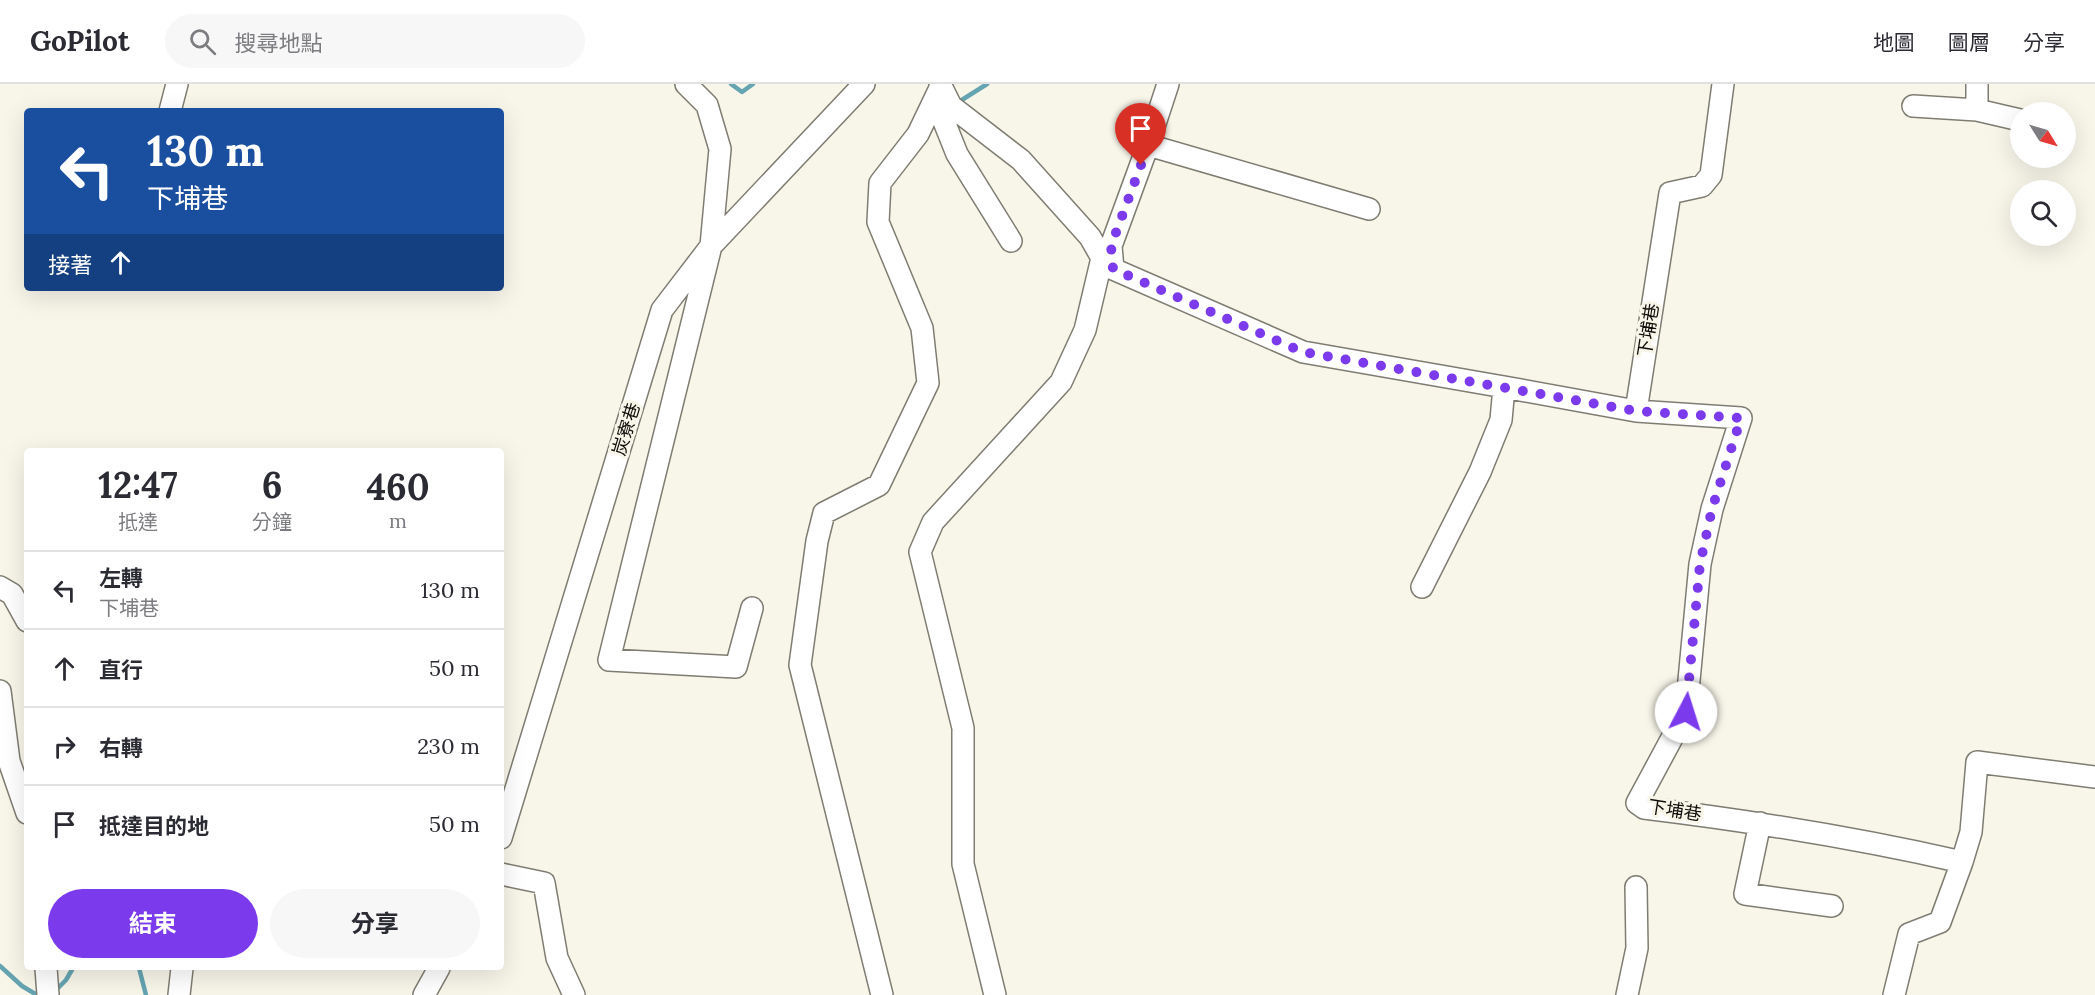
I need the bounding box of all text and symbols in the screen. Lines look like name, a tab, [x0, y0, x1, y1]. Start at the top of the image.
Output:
search box	[165, 14, 585, 68]
text: GoPilot	[30, 23, 129, 59]
icon: search	[186, 25, 219, 58]
text: 搜尋地點	[234, 29, 322, 57]
text: 地圖	[1873, 29, 1915, 56]
text: 圖層	[1948, 29, 1990, 56]
text: 分享	[2023, 29, 2065, 56]
north arrow	[2010, 102, 2076, 168]
map controls	[2010, 102, 2076, 246]
pin	[1115, 103, 1166, 165]
icon: arrive	[1124, 112, 1157, 145]
text: 130 m	[147, 124, 264, 178]
icon: left	[48, 132, 126, 210]
button: search	[2010, 180, 2076, 246]
text: 下埔巷	[147, 181, 228, 215]
icon: ahead	[104, 246, 137, 279]
text: 接著	[48, 251, 92, 279]
street label: 下埔巷	[1632, 302, 1664, 358]
street label: 炭寮巷	[607, 400, 645, 458]
text: 12:47	[98, 462, 178, 508]
text: 6	[262, 462, 282, 508]
text: 460	[366, 464, 430, 510]
text: m	[389, 508, 407, 533]
text: 抵達	[118, 509, 158, 534]
text: 分鐘	[252, 509, 292, 534]
text: 左轉	[99, 564, 143, 592]
icon: left	[48, 574, 81, 607]
text: 130 m	[421, 576, 480, 604]
text: 下埔巷	[99, 595, 159, 620]
icon: ahead	[48, 652, 81, 685]
text: 50 m	[429, 654, 480, 682]
text: 直行	[99, 656, 143, 684]
position arrow	[1654, 680, 1718, 744]
icon: right	[48, 730, 81, 763]
text: 230 m	[417, 732, 480, 760]
text: 右轉	[99, 734, 143, 762]
street label: 下埔巷	[1647, 794, 1703, 826]
icon: arrive	[48, 808, 81, 841]
text: 50 m	[429, 810, 480, 838]
text: 抵達目的地	[99, 812, 209, 840]
button: 結束	[48, 889, 258, 958]
button: 分享	[270, 889, 480, 958]

